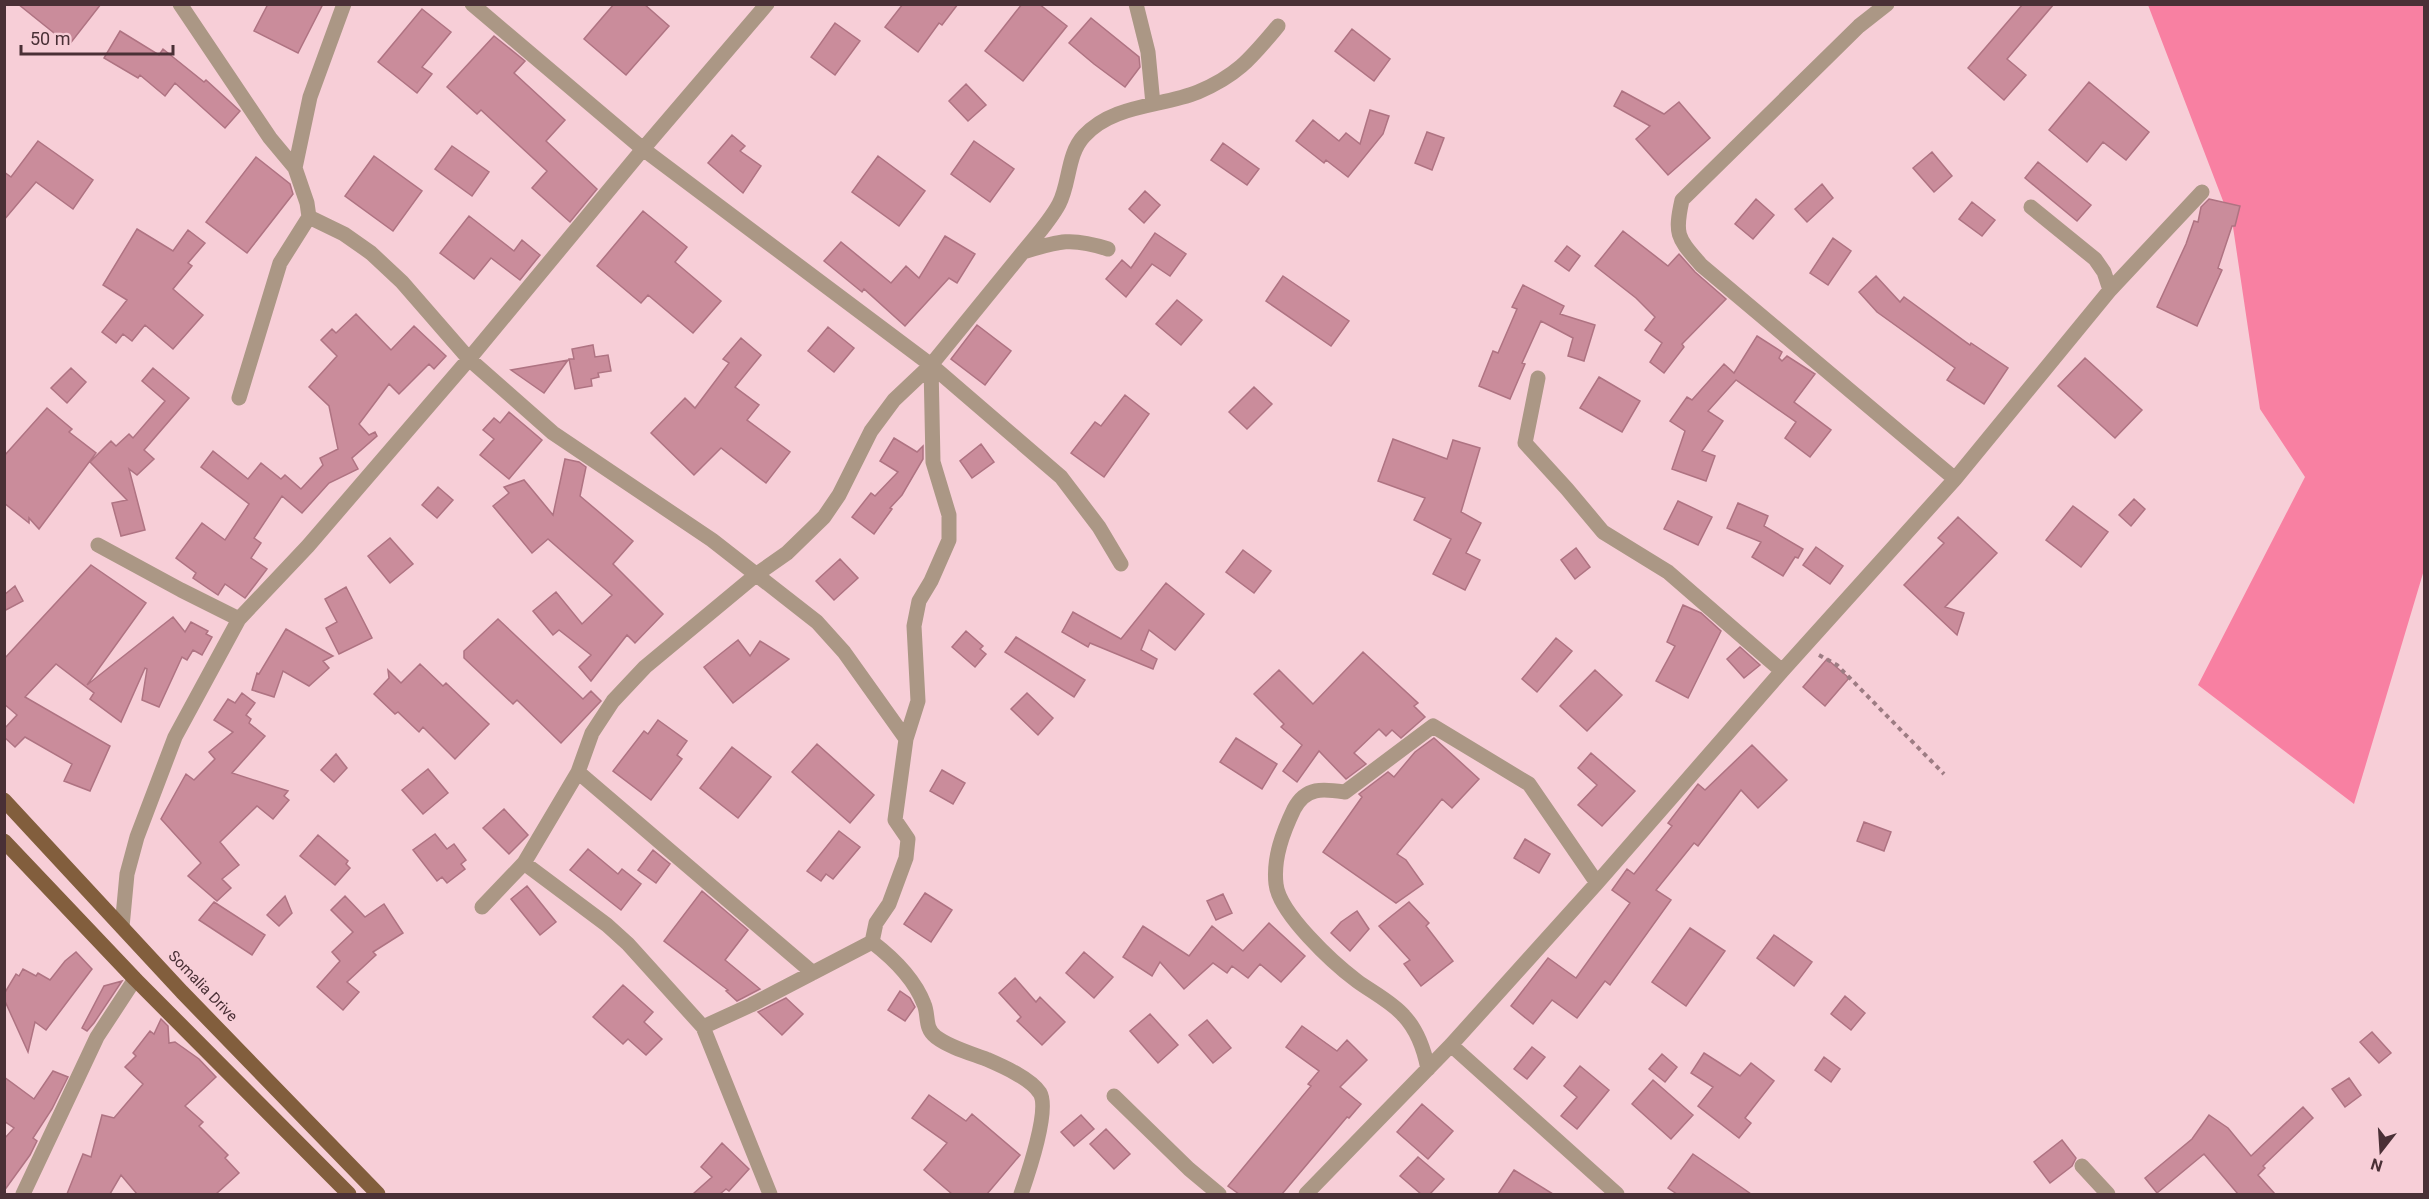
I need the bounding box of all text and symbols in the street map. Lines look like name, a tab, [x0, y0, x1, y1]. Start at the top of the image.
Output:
scale bar	[21, 18, 172, 56]
text: 50 m	[30, 28, 70, 49]
street label: Somalia Drive	[165, 947, 241, 1025]
north arrow	[2351, 1121, 2411, 1181]
text: N	[2369, 1154, 2385, 1176]

